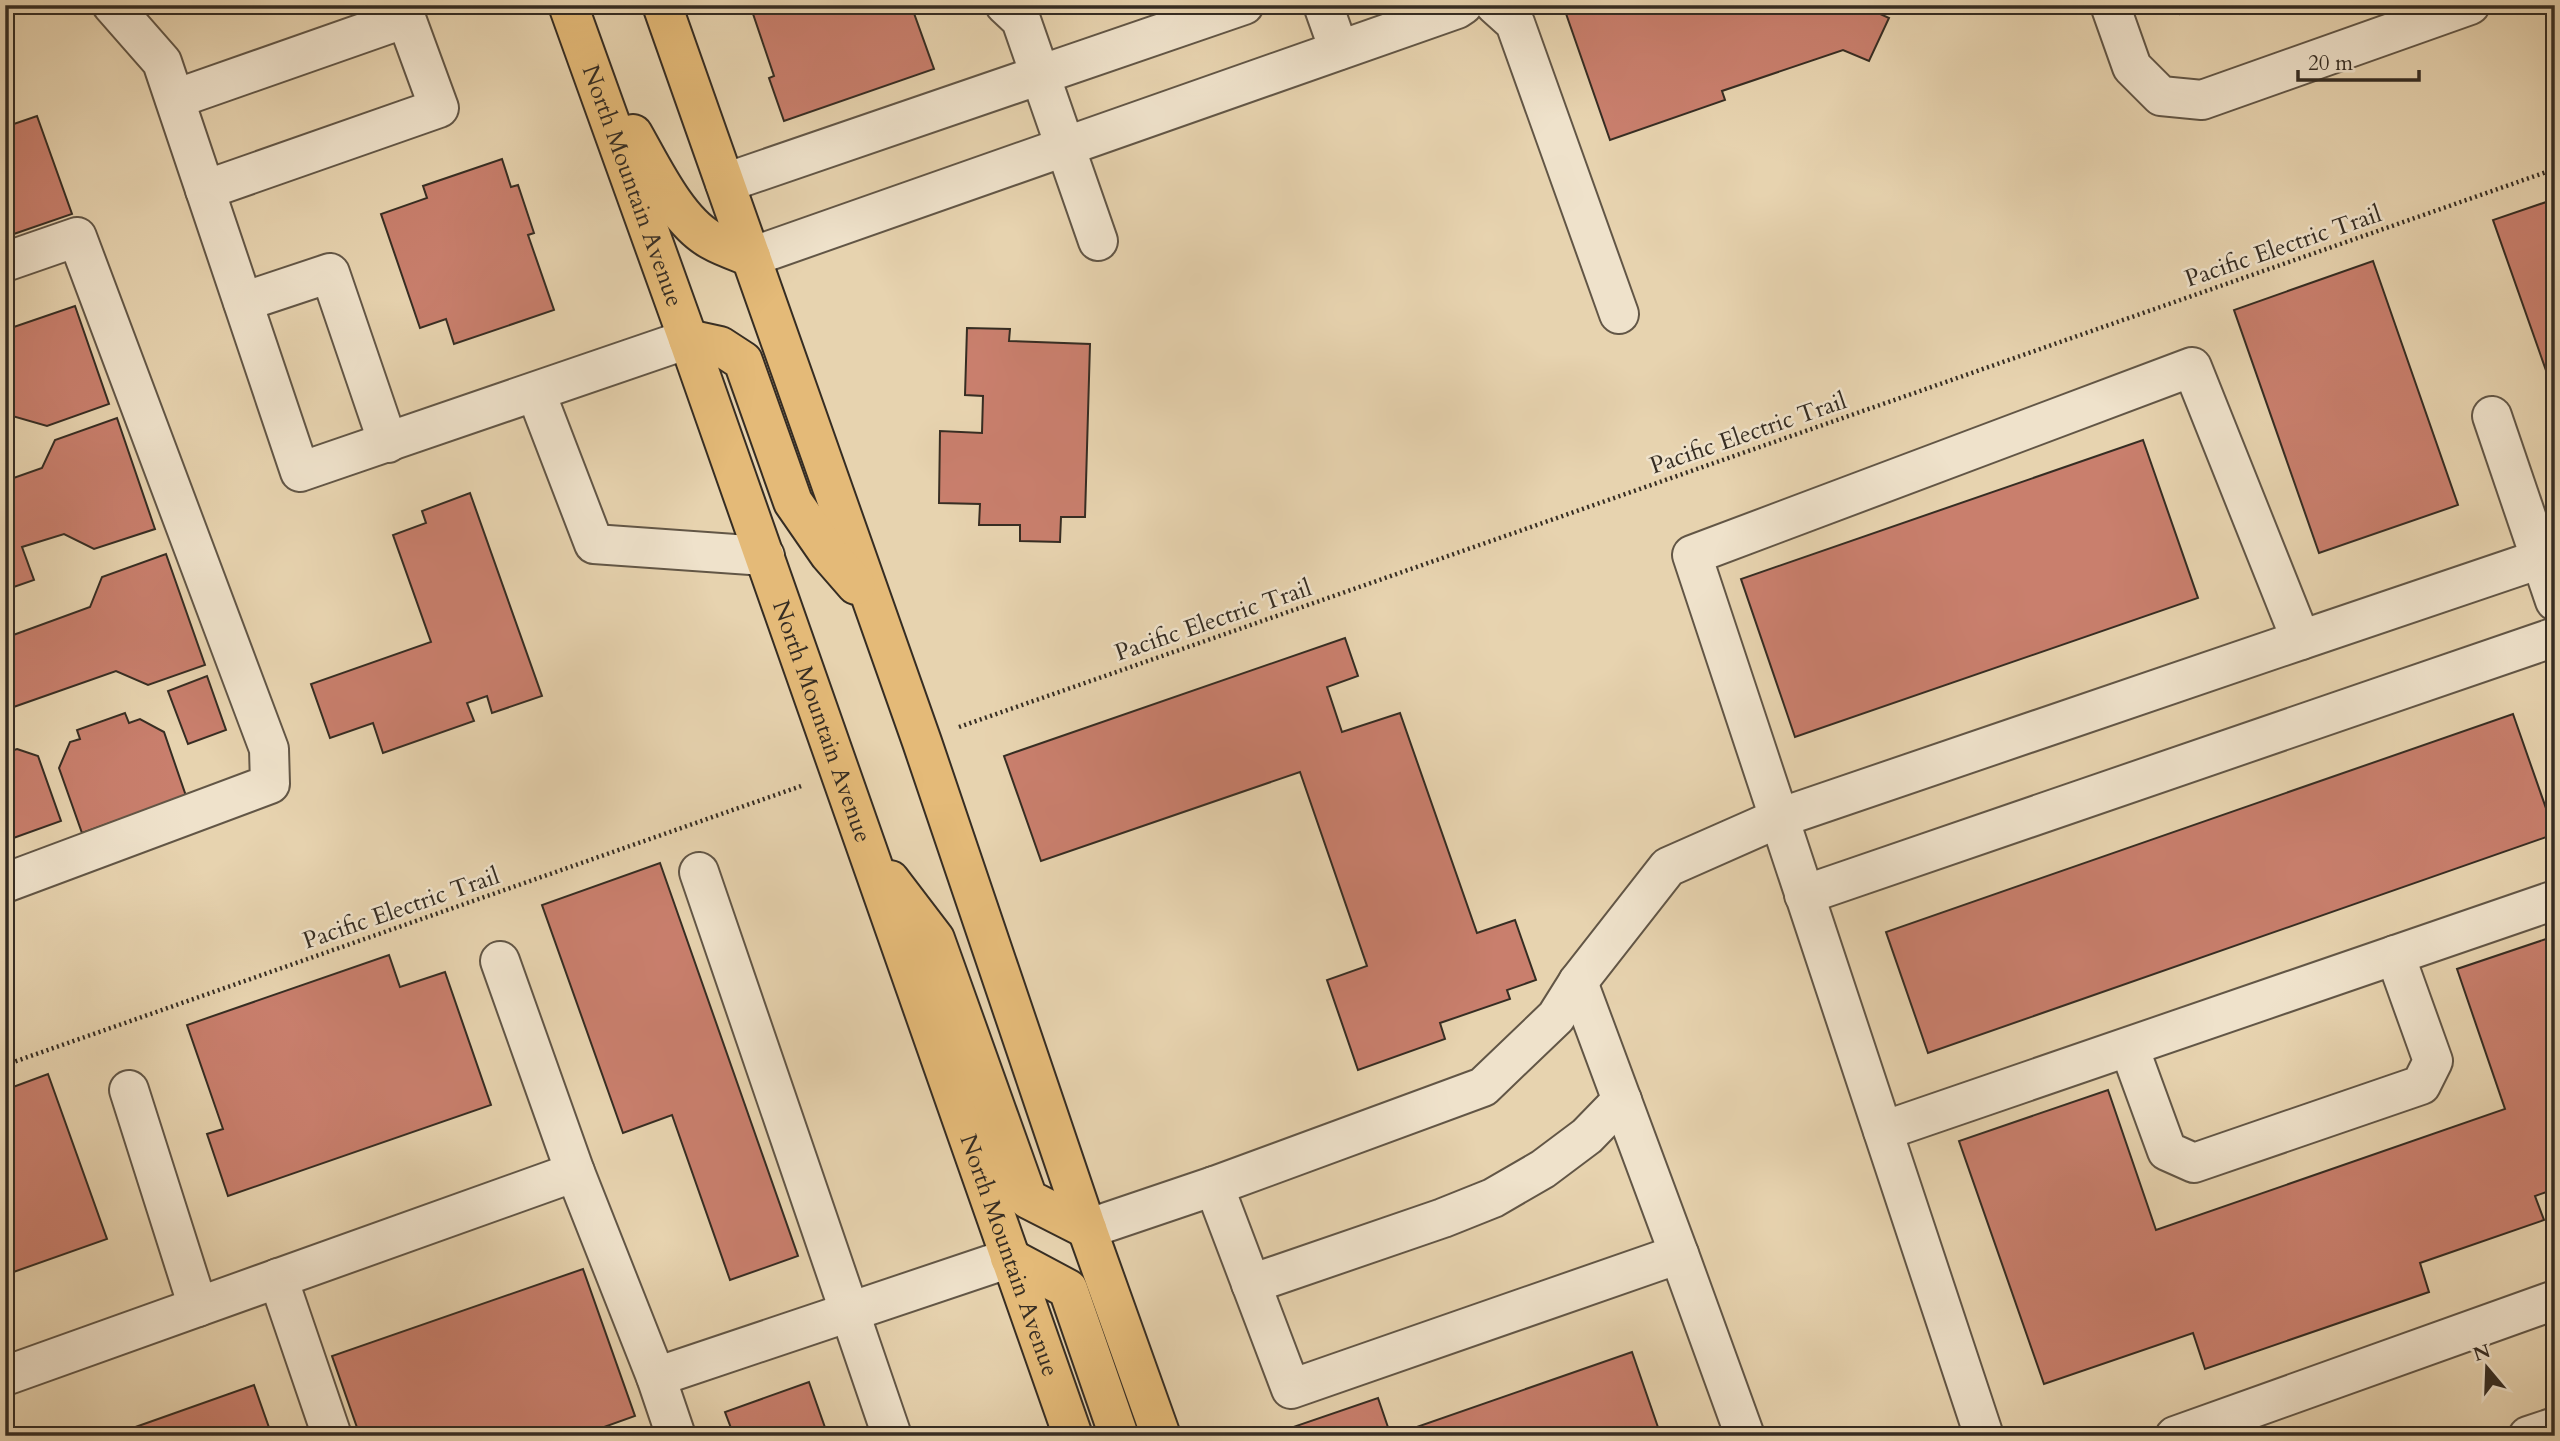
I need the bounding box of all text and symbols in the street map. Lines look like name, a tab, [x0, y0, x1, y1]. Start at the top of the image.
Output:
scale bar	[2298, 38, 2418, 82]
text: 20 m	[2308, 49, 2353, 78]
street label: North Mountain Avenue	[574, 61, 691, 311]
street label: Pacific Electric Trail	[2180, 197, 2386, 296]
street label: Pacific Electric Trail	[1645, 384, 1851, 483]
street label: Pacific Electric Trail	[1110, 571, 1316, 670]
street label: North Mountain Avenue	[764, 596, 879, 847]
street label: Pacific Electric Trail	[298, 859, 504, 958]
street label: North Mountain Avenue	[951, 1130, 1067, 1381]
north arrow	[2452, 1332, 2522, 1402]
text: N	[2470, 1338, 2494, 1368]

